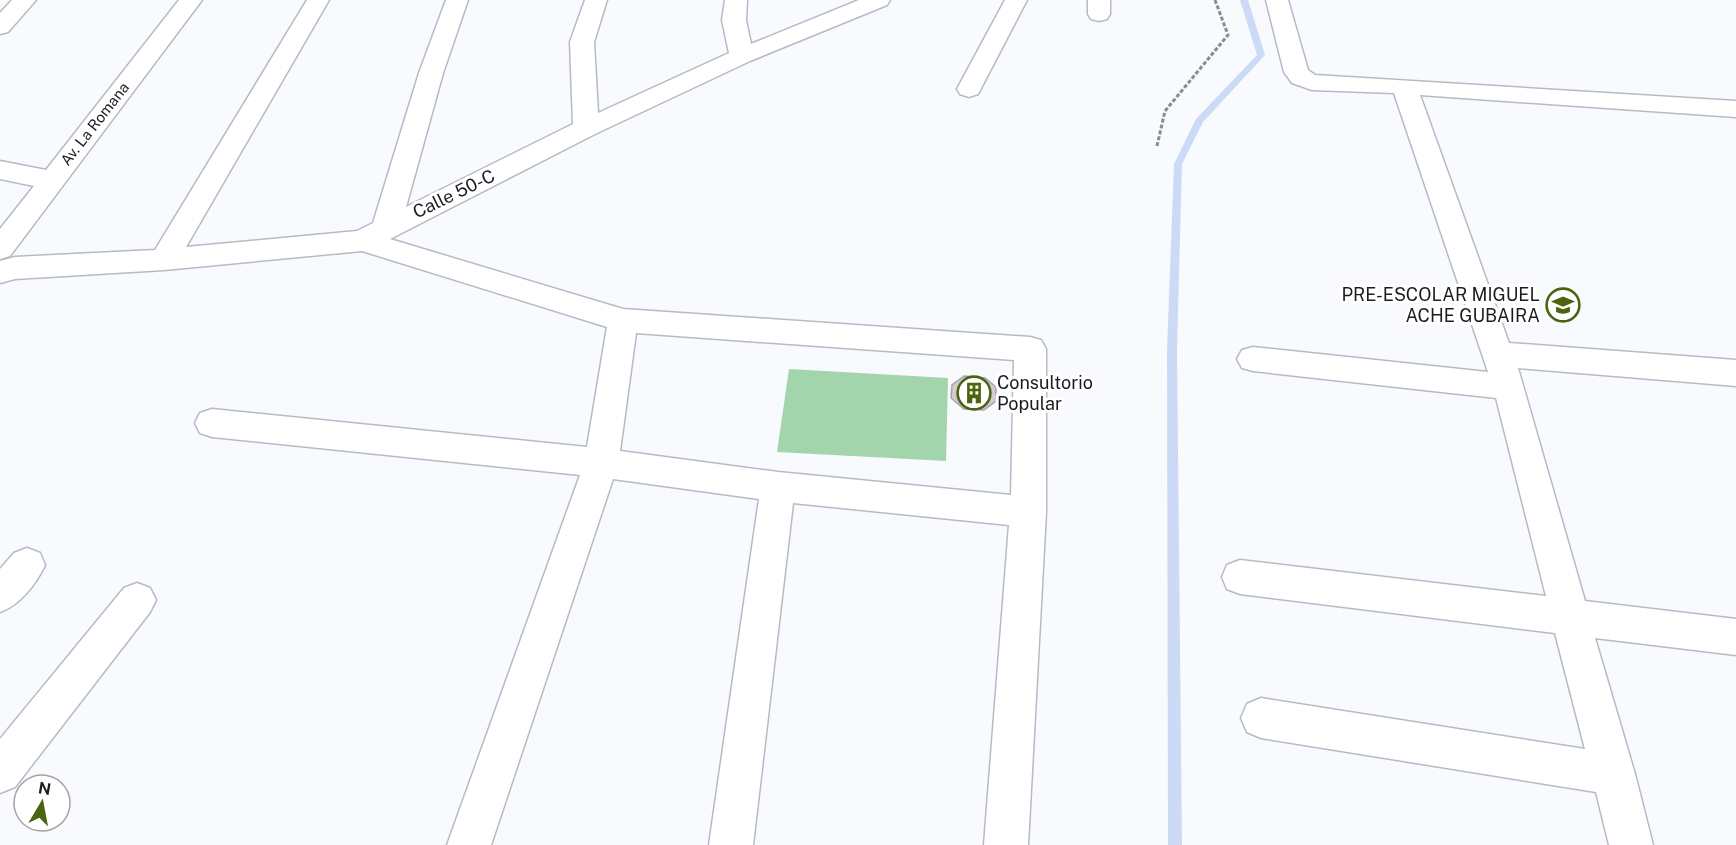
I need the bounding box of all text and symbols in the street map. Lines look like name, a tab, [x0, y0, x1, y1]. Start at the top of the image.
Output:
street label: Av. La Romana	[57, 79, 132, 168]
street label: Calle 50-C	[409, 165, 498, 222]
place label: PRE-ESCOLAR MIGUEL ACHE GUBAIRA	[1342, 284, 1540, 326]
school or university icon: PRE-ESCOLAR MIGUEL ACHE GUBAIRA	[1545, 287, 1581, 323]
place label: Consultorio Popular	[997, 372, 1093, 414]
building icon: Consultorio Popular	[956, 375, 992, 411]
north arrow	[12, 773, 72, 833]
text: N	[37, 778, 52, 799]

